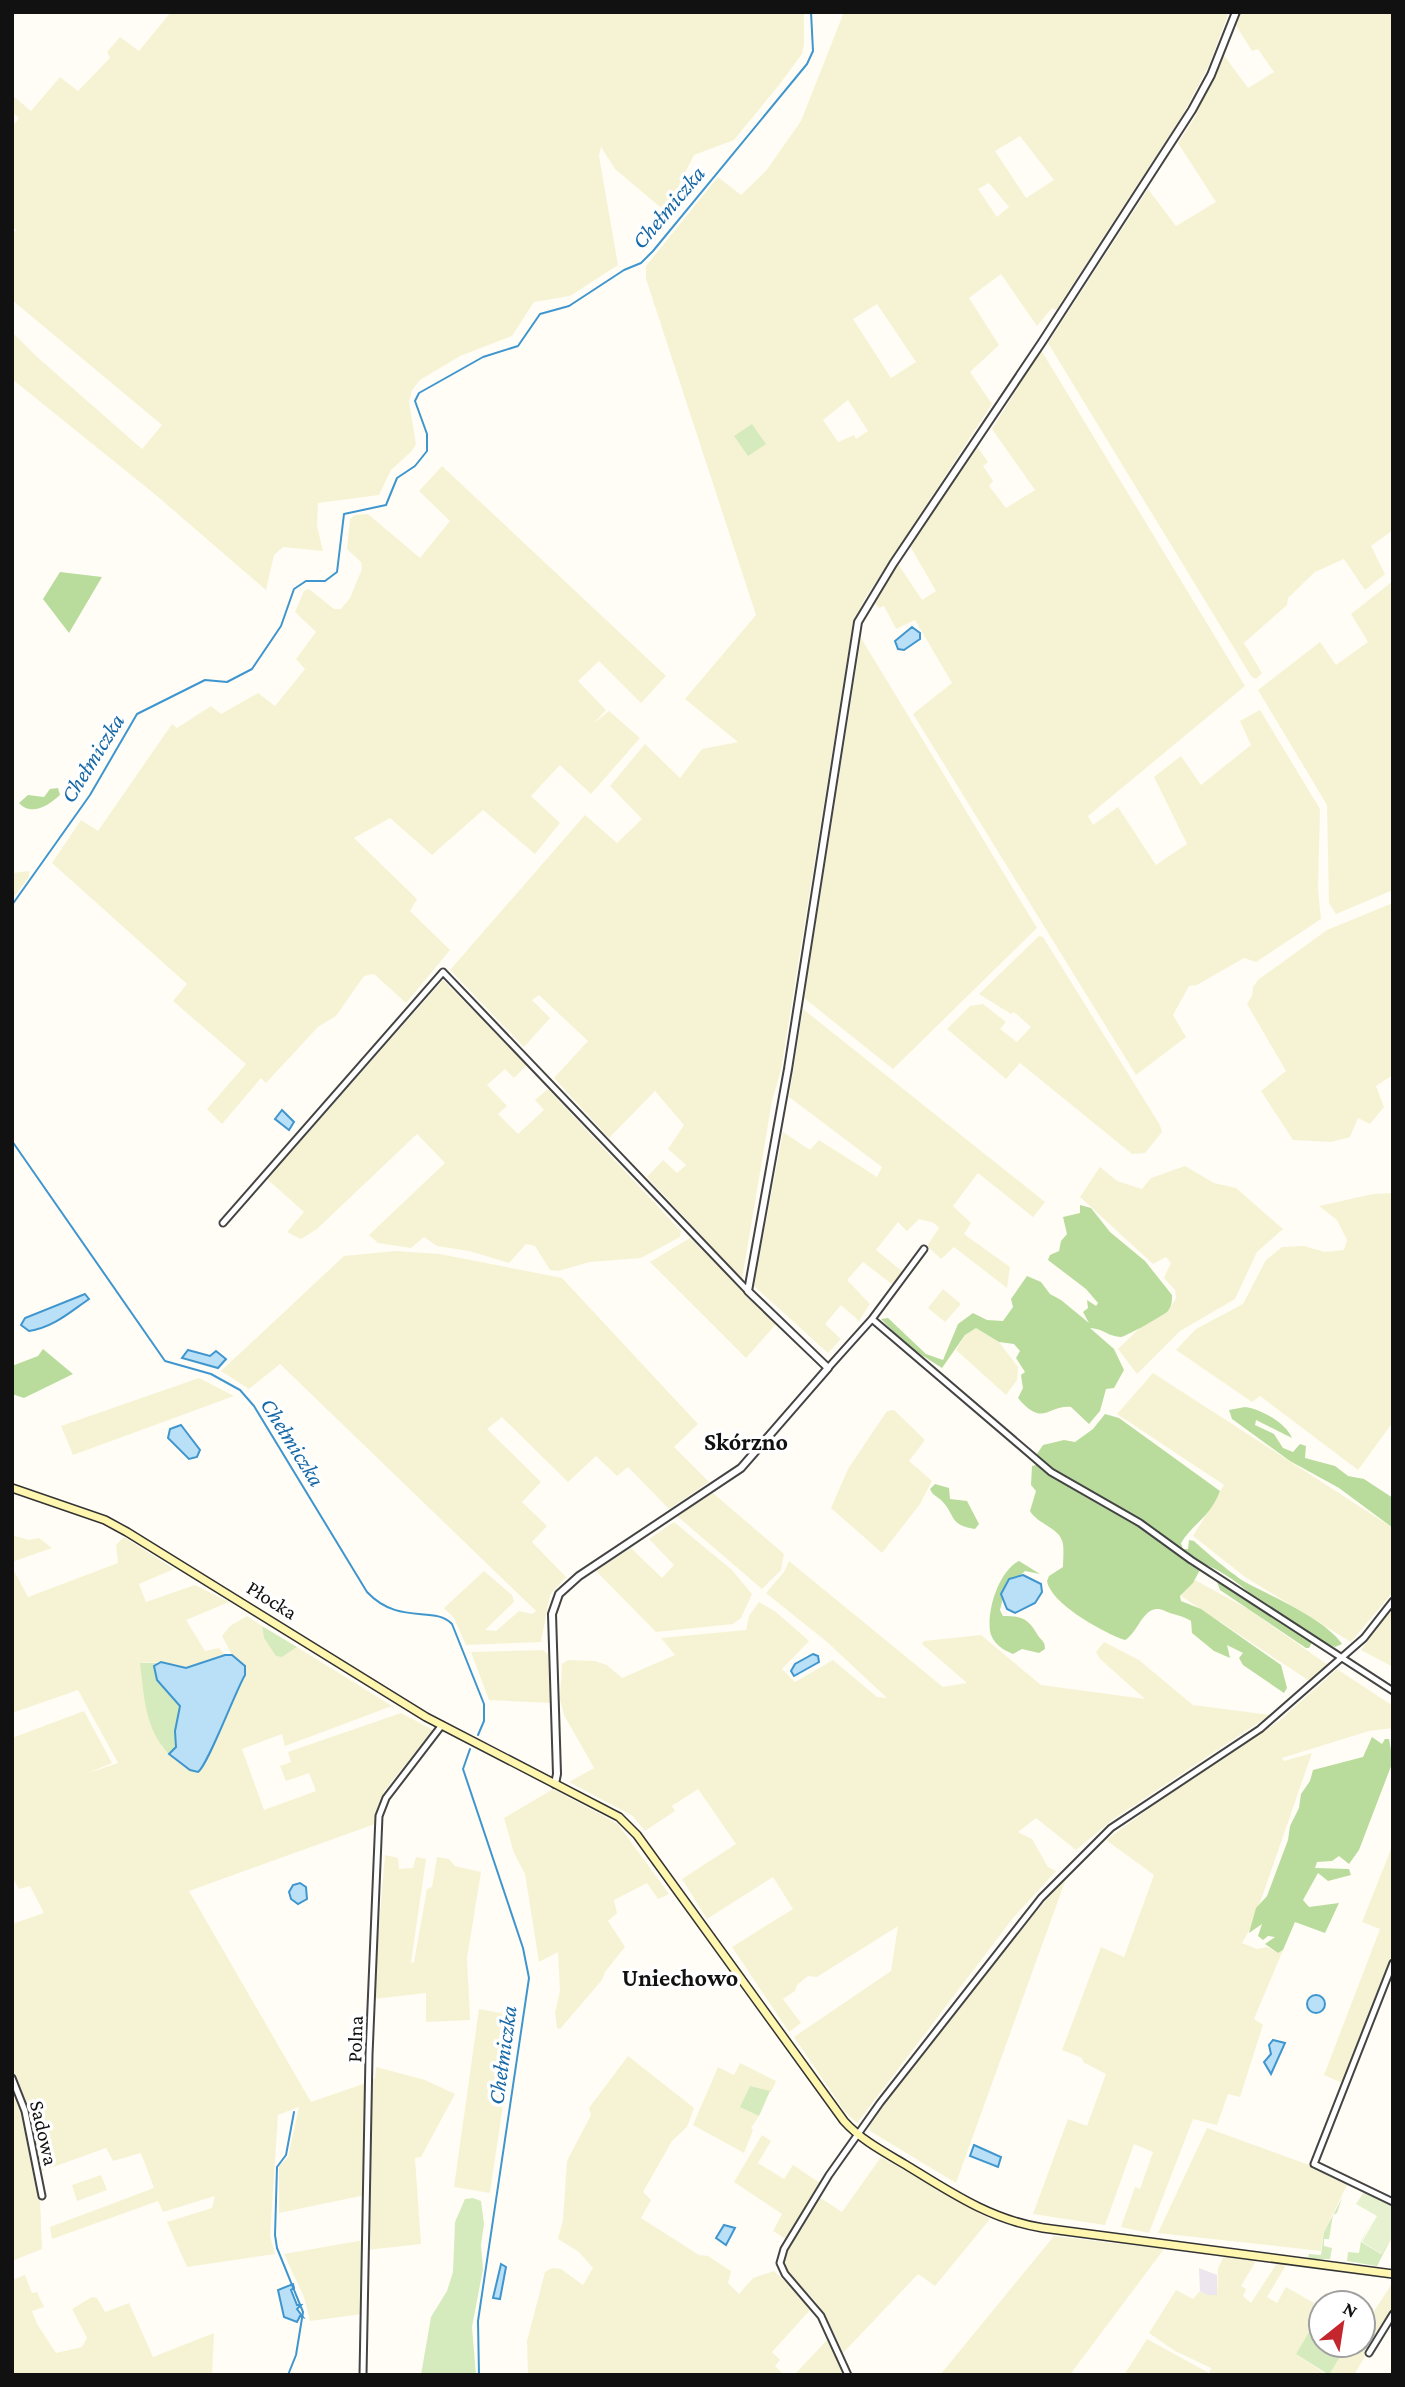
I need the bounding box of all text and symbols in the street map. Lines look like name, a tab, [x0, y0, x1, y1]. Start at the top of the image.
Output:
water label: Chełmiczka	[626, 160, 710, 254]
water label: Chełmiczka	[55, 709, 130, 807]
water label: Chełmiczka	[256, 1393, 331, 1491]
district label: Skórzno	[704, 1428, 788, 1455]
street label: Płocka	[242, 1575, 302, 1625]
district label: Uniechowo	[622, 1964, 738, 1991]
water label: Chełmiczka	[482, 2004, 522, 2106]
street label: Polna	[342, 2015, 368, 2063]
street label: Sadowa	[25, 2098, 63, 2168]
north arrow	[1307, 2289, 1377, 2359]
text: N	[1339, 2297, 1361, 2322]

